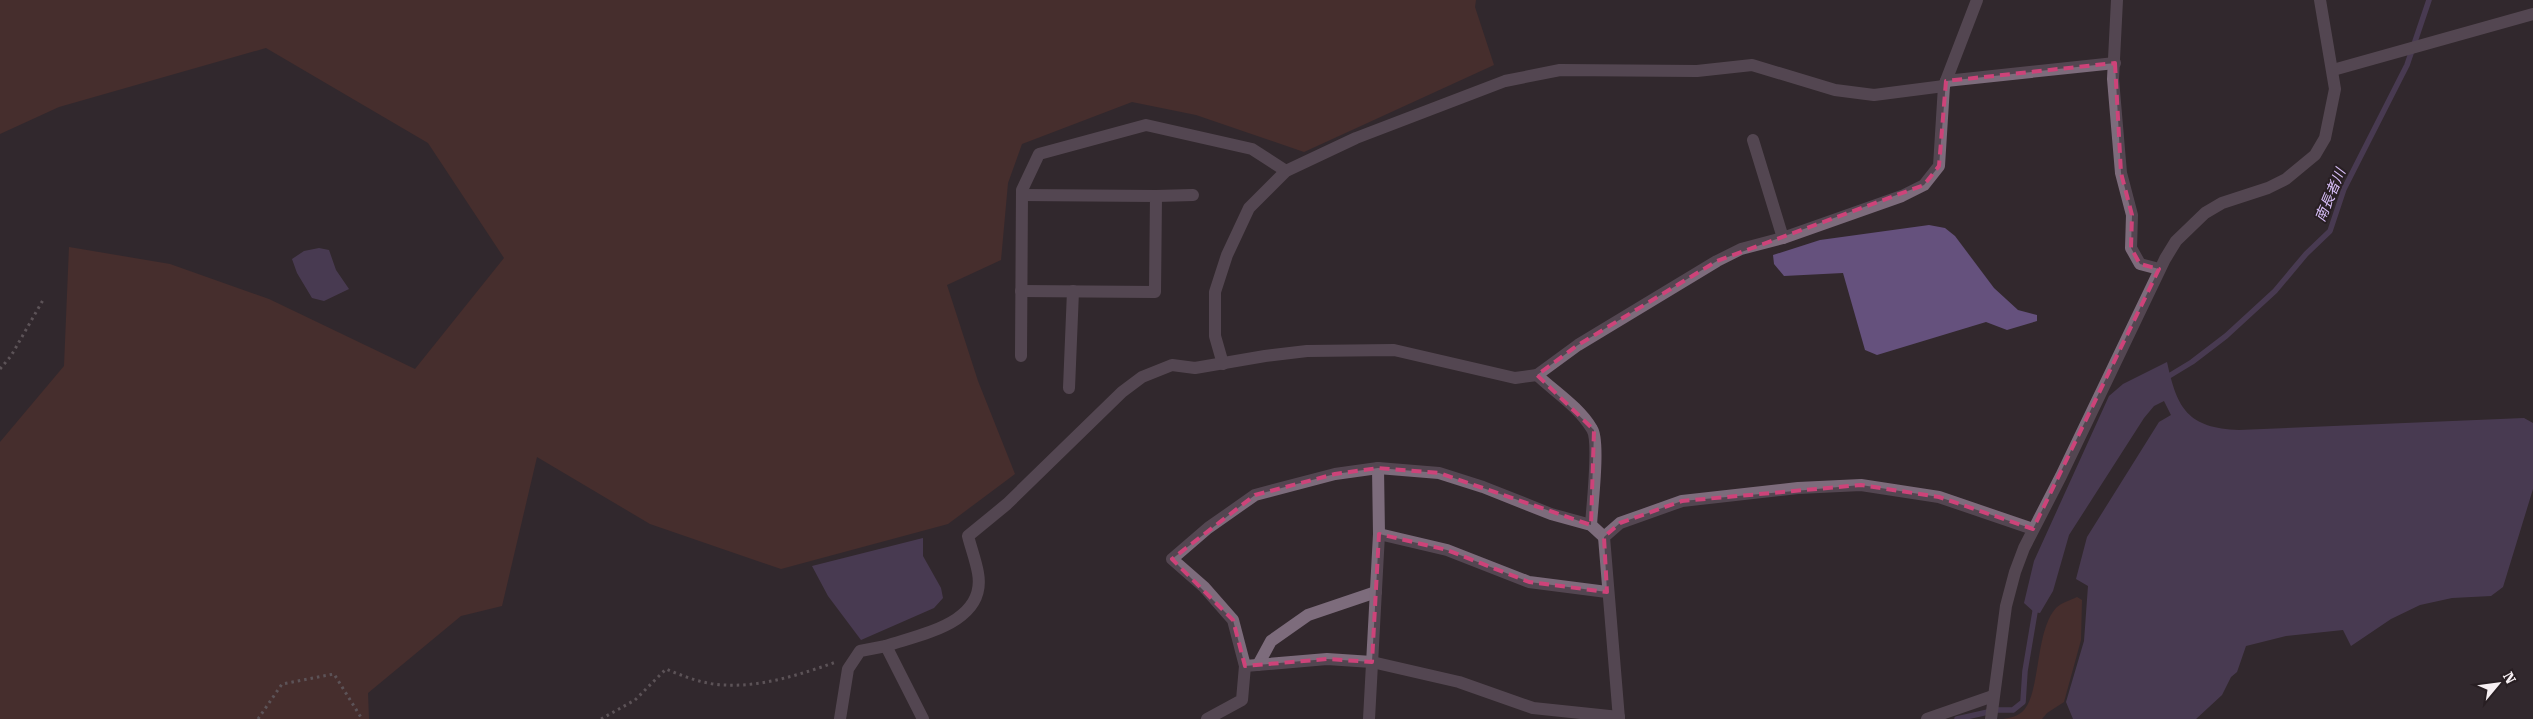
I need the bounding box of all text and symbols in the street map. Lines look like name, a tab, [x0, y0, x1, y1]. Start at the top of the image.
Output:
water label: 南長者川	[2312, 164, 2349, 224]
north arrow	[2473, 659, 2523, 709]
text: N	[2500, 669, 2519, 686]

